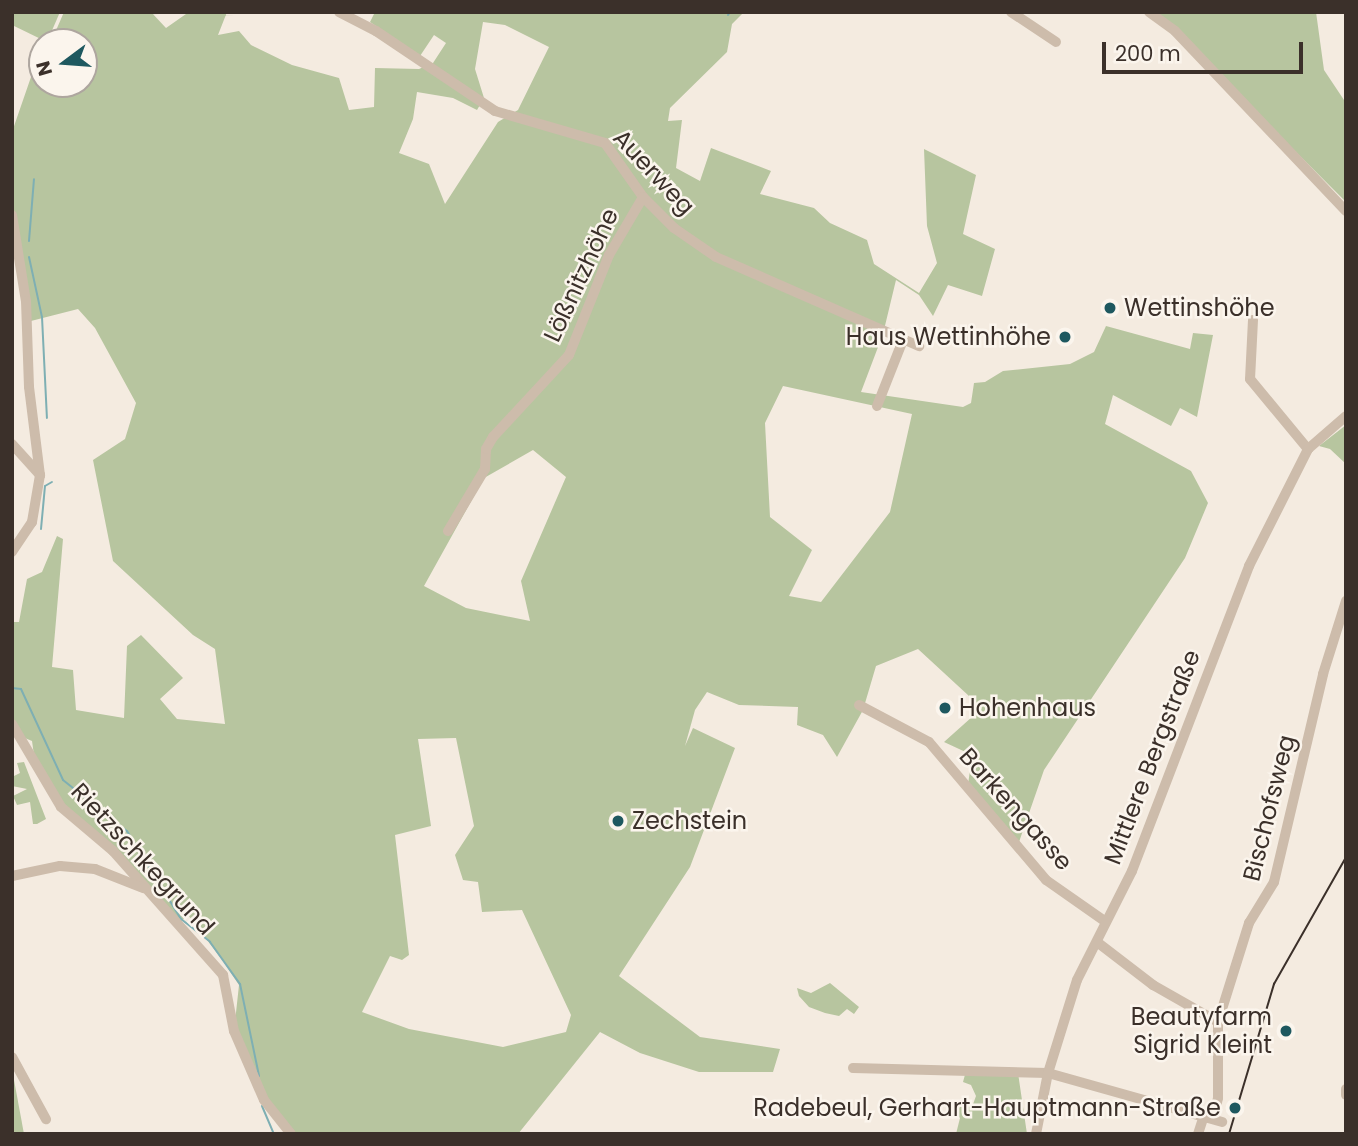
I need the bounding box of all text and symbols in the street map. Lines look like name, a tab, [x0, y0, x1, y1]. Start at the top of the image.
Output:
north arrow	[28, 28, 98, 98]
scale bar	[1106, 28, 1307, 72]
text: 200 m	[1115, 39, 1181, 68]
text: N	[29, 58, 59, 79]
street label: Auerweg	[607, 123, 701, 221]
street label: Lößnitzhöhe	[538, 204, 624, 346]
place label: Wettinshöhe	[1124, 294, 1275, 322]
marker: Wettinshöhe	[1102, 300, 1118, 316]
place label: Haus Wettinhöhe	[846, 323, 1051, 351]
marker: Haus Wettinhöhe	[1057, 329, 1073, 345]
street label: Mittlere Bergstraße	[1098, 646, 1206, 868]
place label: Hohenhaus	[959, 694, 1096, 722]
marker: Hohenhaus	[937, 700, 953, 716]
street label: Bischofsweg	[1237, 732, 1301, 884]
street label: Barkengasse	[953, 742, 1079, 876]
street label: Rietzschkegrund	[65, 777, 221, 941]
place label: Zechstein	[632, 807, 747, 835]
marker: Zechstein	[610, 813, 626, 829]
place label: Beautyfarm Sigrid Kleint	[1131, 1003, 1272, 1059]
marker: Beautyfarm Sigrid Kleint	[1278, 1023, 1294, 1039]
place label: Radebeul, Gerhart-Hauptmann-Straße	[753, 1094, 1221, 1122]
marker: Radebeul, Gerhart-Hauptmann-Straße	[1227, 1100, 1243, 1116]

